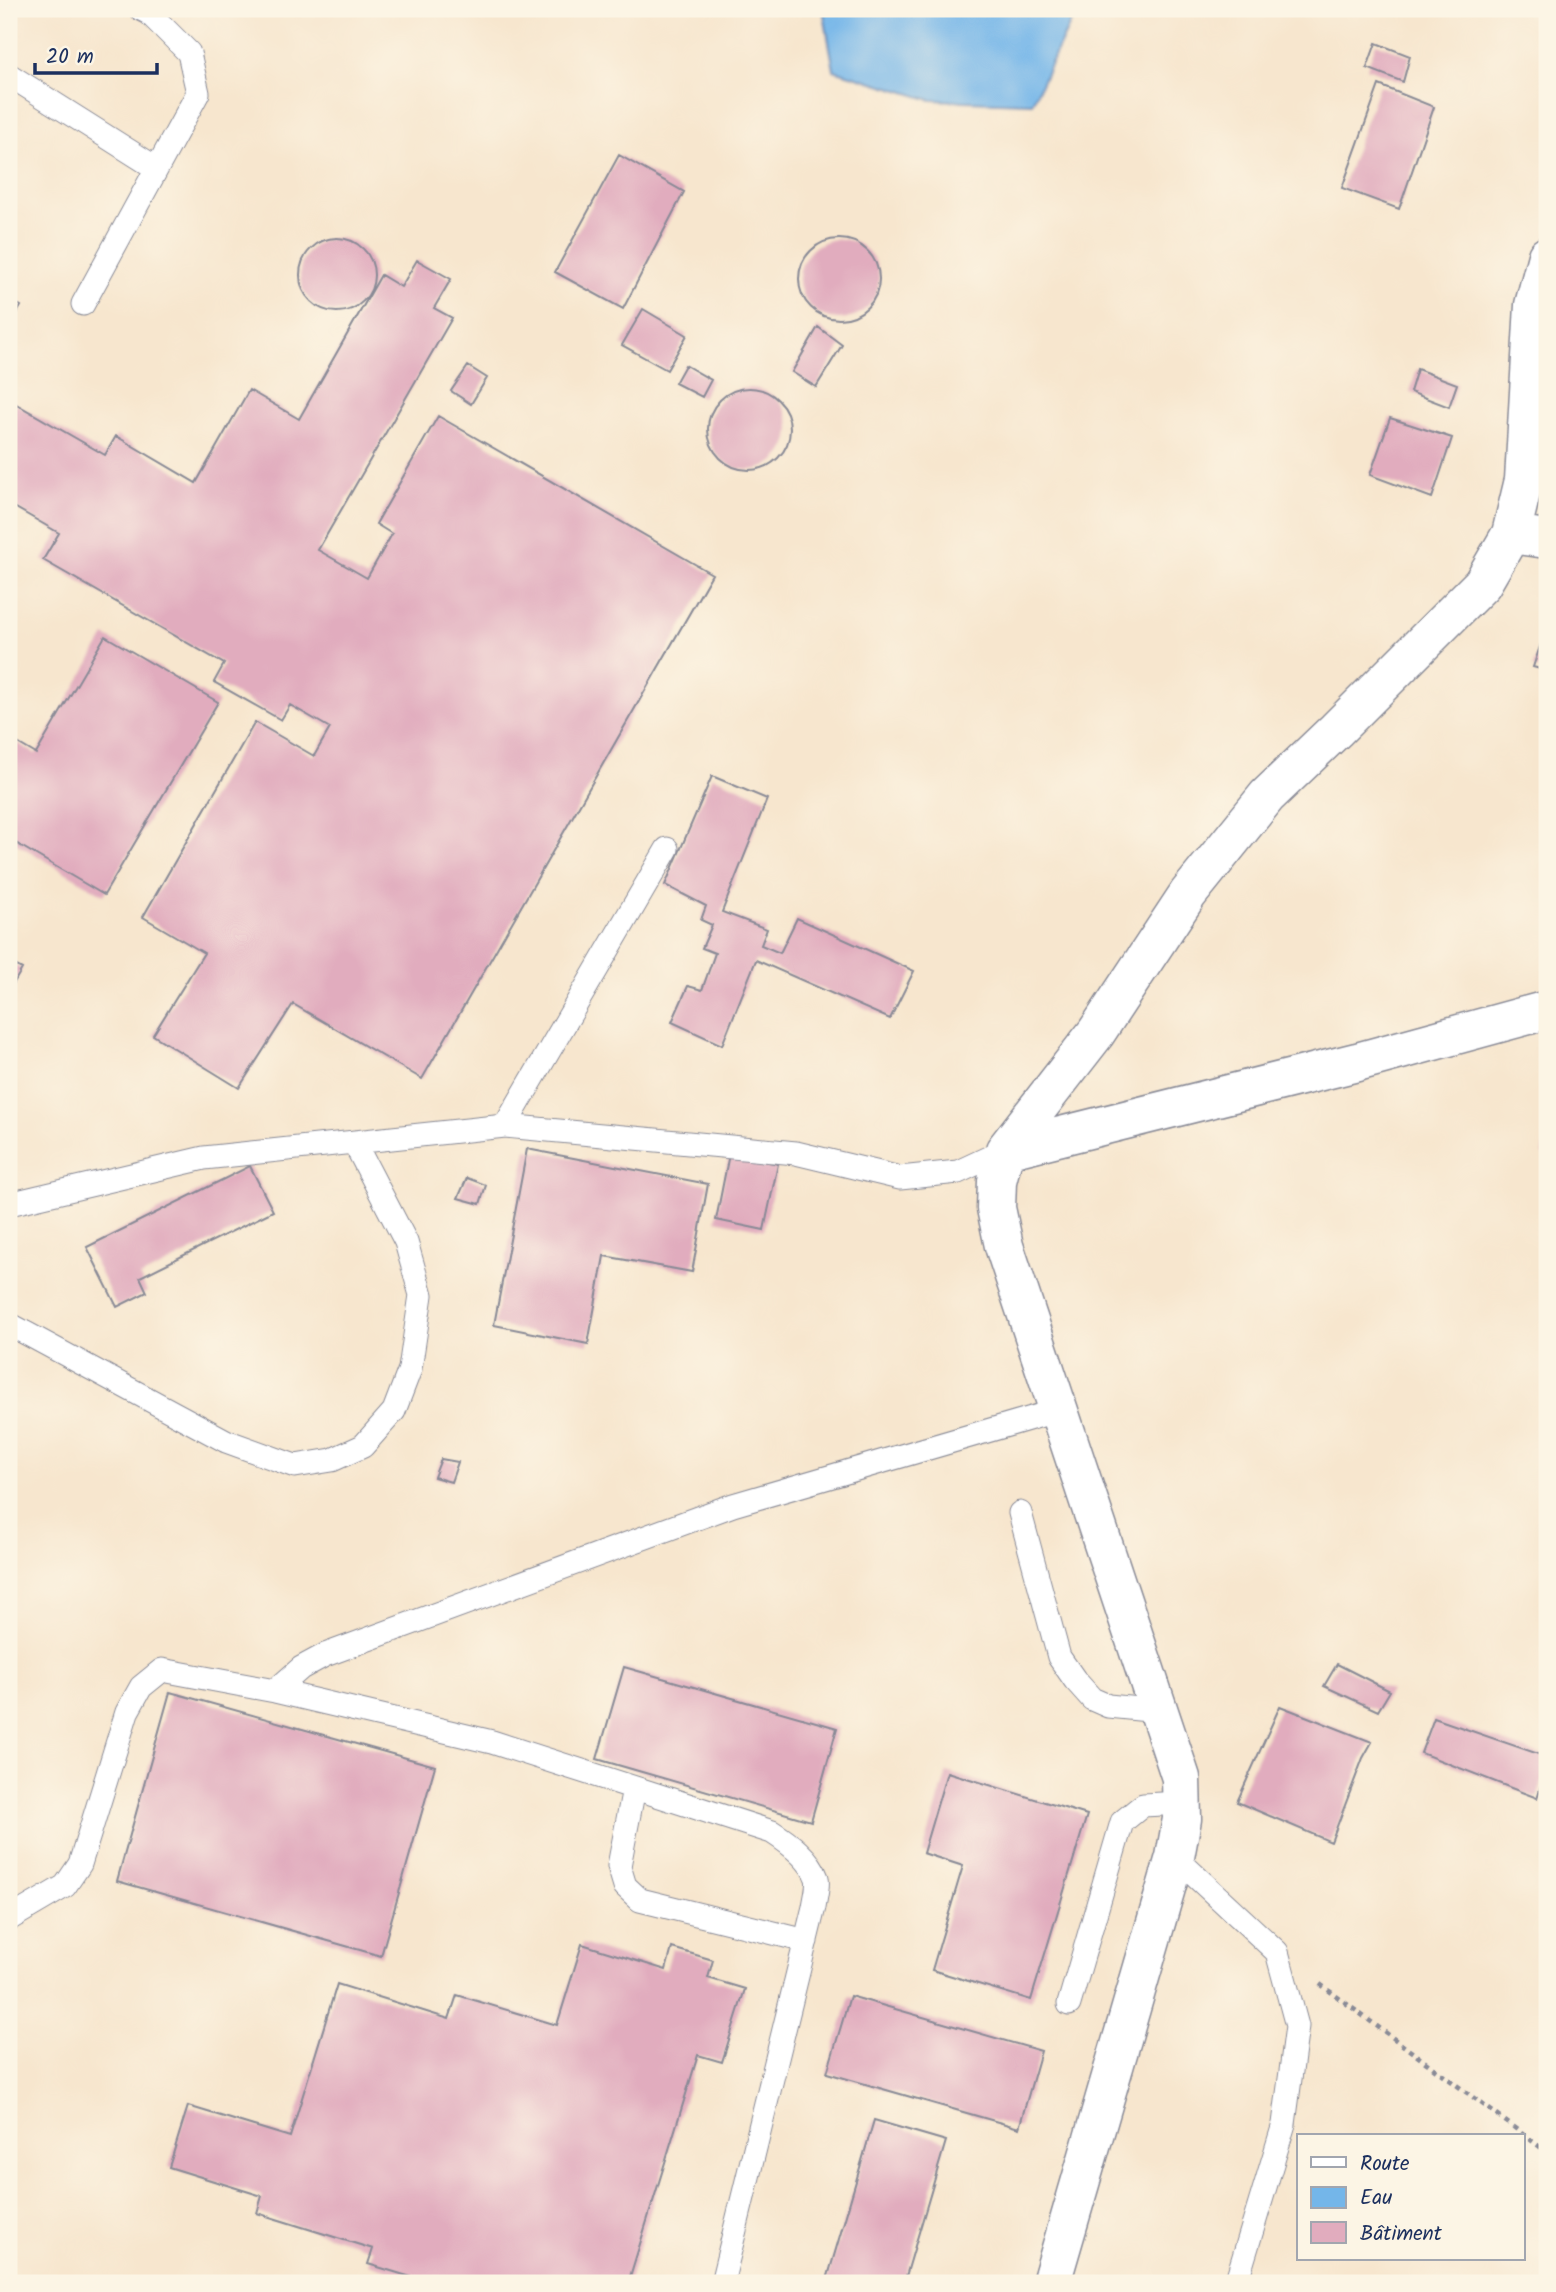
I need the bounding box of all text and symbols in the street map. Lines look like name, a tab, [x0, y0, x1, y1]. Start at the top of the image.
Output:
scale bar	[35, 32, 158, 76]
text: 20 m	[46, 41, 94, 74]
legend	[1297, 2134, 1524, 2260]
text: Route	[1360, 2148, 1410, 2181]
text: Eau	[1360, 2182, 1392, 2215]
text: Bâtiment	[1360, 2218, 1443, 2251]

